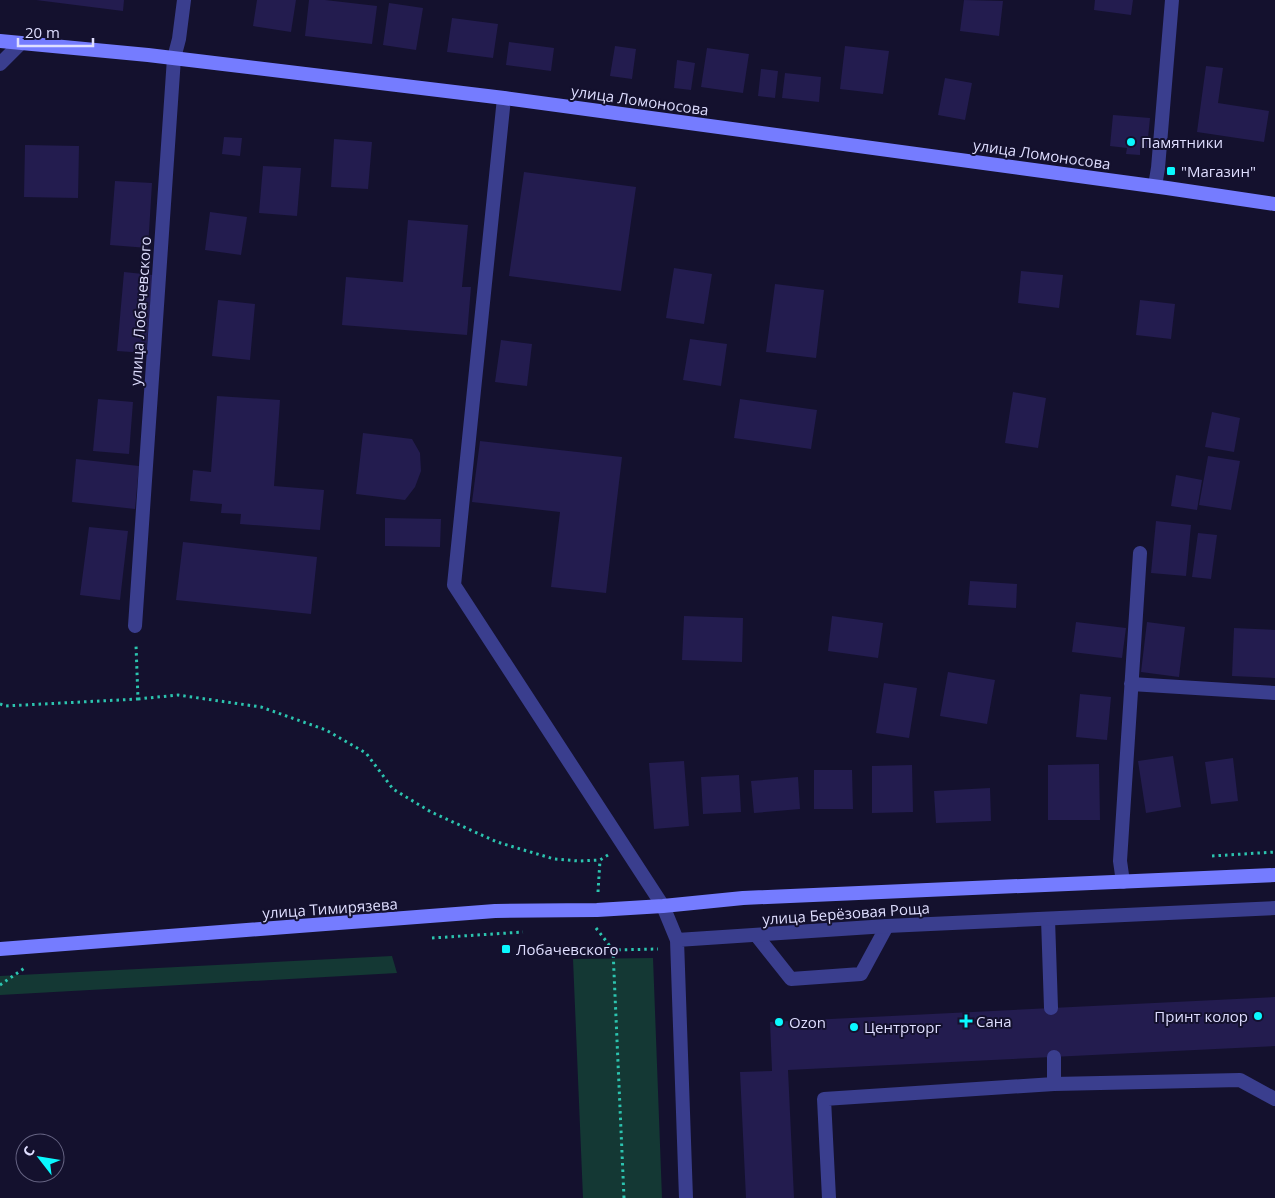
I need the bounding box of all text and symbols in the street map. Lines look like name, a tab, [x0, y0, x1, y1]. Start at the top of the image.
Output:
scale bar	[18, 15, 92, 47]
text: 20 m	[25, 22, 60, 42]
street label: улица Ломоносова	[570, 80, 710, 120]
place label: Памятники	[1141, 132, 1223, 152]
street label: улица Ломоносова	[972, 134, 1112, 174]
marker: Памятники	[1125, 136, 1137, 148]
place label: "Магазин"	[1181, 161, 1256, 181]
marker: "Магазин"	[1165, 165, 1177, 177]
street label: улица Лобачевского	[125, 236, 155, 386]
street label: улица Тимирязева	[262, 893, 398, 923]
street label: улица Берёзовая Роща	[762, 897, 930, 929]
place label: Лобачевского	[516, 939, 618, 959]
marker: Лобачевского	[500, 943, 512, 955]
place label: Принт колор	[1154, 1006, 1248, 1026]
marker: Принт колор	[1252, 1010, 1264, 1022]
place label: Сана	[976, 1011, 1012, 1031]
place label: Ozon	[789, 1012, 826, 1032]
marker: Сана	[960, 1015, 972, 1027]
marker: Ozon	[773, 1016, 785, 1028]
place label: Центрторг	[864, 1017, 941, 1037]
marker: Центрторг	[848, 1021, 860, 1033]
north arrow	[15, 1133, 65, 1183]
text: С	[18, 1142, 39, 1160]

